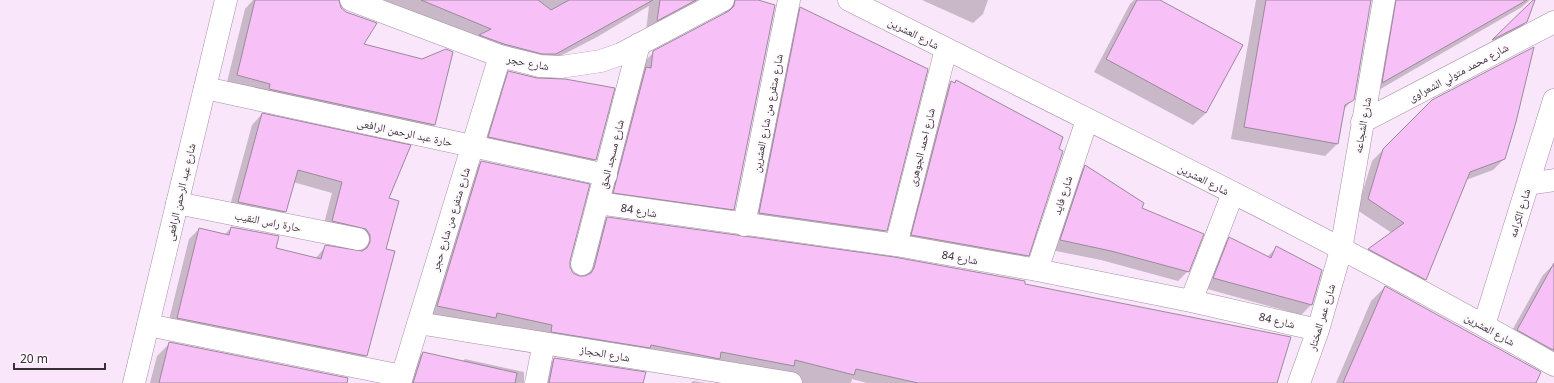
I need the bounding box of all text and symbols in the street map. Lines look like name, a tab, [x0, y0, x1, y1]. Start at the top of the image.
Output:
street label: شارع العشرين	[886, 14, 942, 52]
street label: شارع محمد متولي الشعراوى	[1405, 39, 1512, 106]
street label: شارع حجر	[505, 50, 550, 73]
street label: شارع متفرع من شارع العشرين	[748, 52, 786, 174]
street label: شارع الشجاعه	[1350, 96, 1374, 154]
street label: شارع احمد الجوهرى	[904, 106, 938, 188]
street label: حارة عبد الرحمن الرافعى	[356, 115, 454, 149]
street label: شارع مسجد الحق	[595, 118, 627, 190]
street label: شارع عبد الرحمن الرافعى	[161, 142, 199, 242]
street label: شارع العشرين	[1176, 160, 1232, 198]
street label: شارع متفرع من شارع حجر	[427, 165, 473, 274]
street label: شارع فايد	[1049, 174, 1075, 216]
street label: شارع الكرامه	[1504, 187, 1534, 239]
street label: شارع 84	[620, 200, 658, 220]
street label: حارة راس النقيب	[233, 207, 303, 235]
street label: شارع 84	[941, 246, 979, 268]
street label: شارع عمر المختار	[1303, 282, 1338, 353]
street label: شارع 84	[1258, 309, 1296, 331]
street label: شارع العشرين	[1462, 309, 1518, 349]
street label: شارع الحجاز	[578, 341, 631, 365]
scale bar	[14, 345, 105, 371]
text: 20 m	[20, 350, 48, 367]

